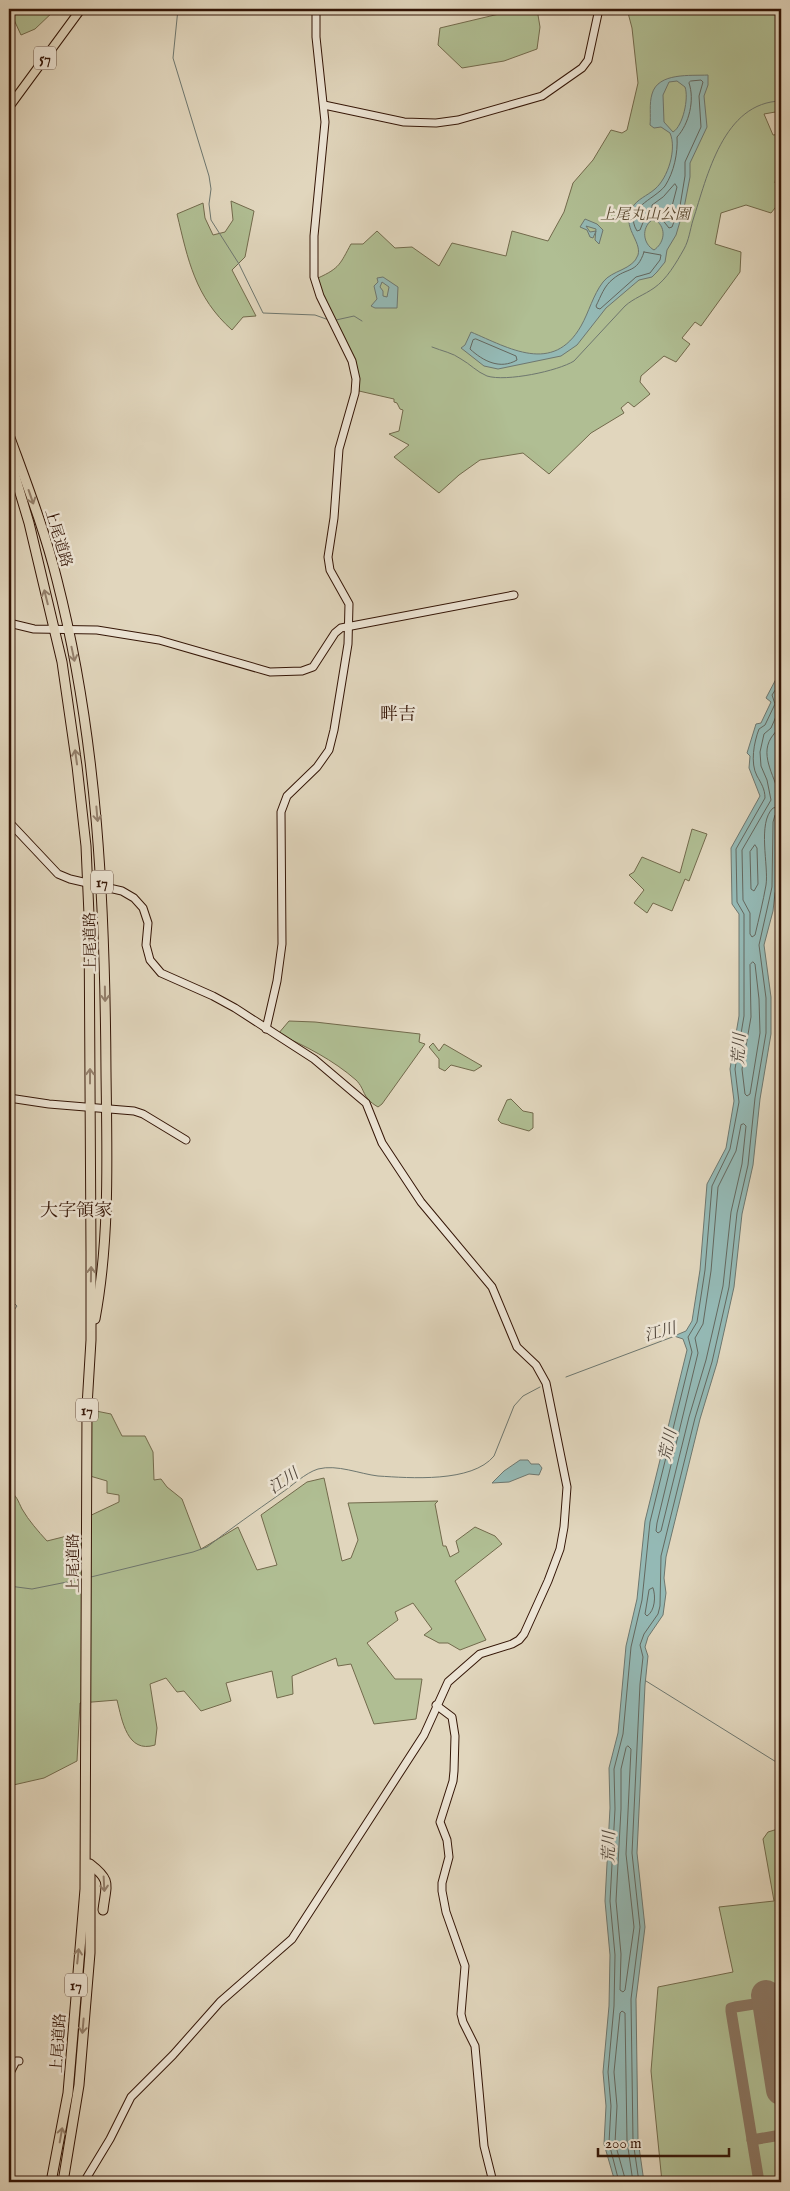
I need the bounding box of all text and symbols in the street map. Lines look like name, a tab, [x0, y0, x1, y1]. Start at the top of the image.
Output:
road number: 57	[34, 46, 56, 70]
park label: 上尾丸山公園	[600, 205, 693, 224]
one-way arrow	[27, 489, 36, 504]
street label: 上尾道路	[41, 507, 76, 570]
one-way arrow	[41, 590, 51, 606]
one-way arrow	[69, 645, 78, 661]
district label: 畔吉	[380, 704, 416, 727]
one-way arrow	[71, 749, 81, 765]
one-way arrow	[92, 806, 101, 822]
road number: 17	[91, 870, 113, 894]
street label: 上尾道路	[80, 912, 101, 972]
one-way arrow	[100, 986, 110, 1002]
water label: 荒川	[729, 1031, 751, 1066]
one-way arrow	[85, 1069, 95, 1085]
district label: 大字領家	[40, 1200, 112, 1223]
one-way arrow	[86, 1266, 96, 1282]
water label: 江川	[642, 1319, 680, 1347]
road number: 17	[76, 1398, 98, 1422]
water label: 荒川	[656, 1426, 682, 1463]
water label: 江川	[265, 1463, 305, 1499]
street label: 上尾道路	[64, 1533, 83, 1593]
water label: 荒川	[600, 1829, 620, 1863]
one-way arrow	[100, 1875, 109, 1891]
one-way arrow	[74, 1948, 83, 1964]
road number: 17	[65, 1974, 87, 1996]
street label: 上尾道路	[47, 2012, 70, 2074]
one-way arrow	[78, 2018, 88, 2034]
scale bar	[598, 2126, 729, 2158]
one-way arrow	[57, 2127, 67, 2143]
text: 200 m	[605, 2134, 642, 2153]

